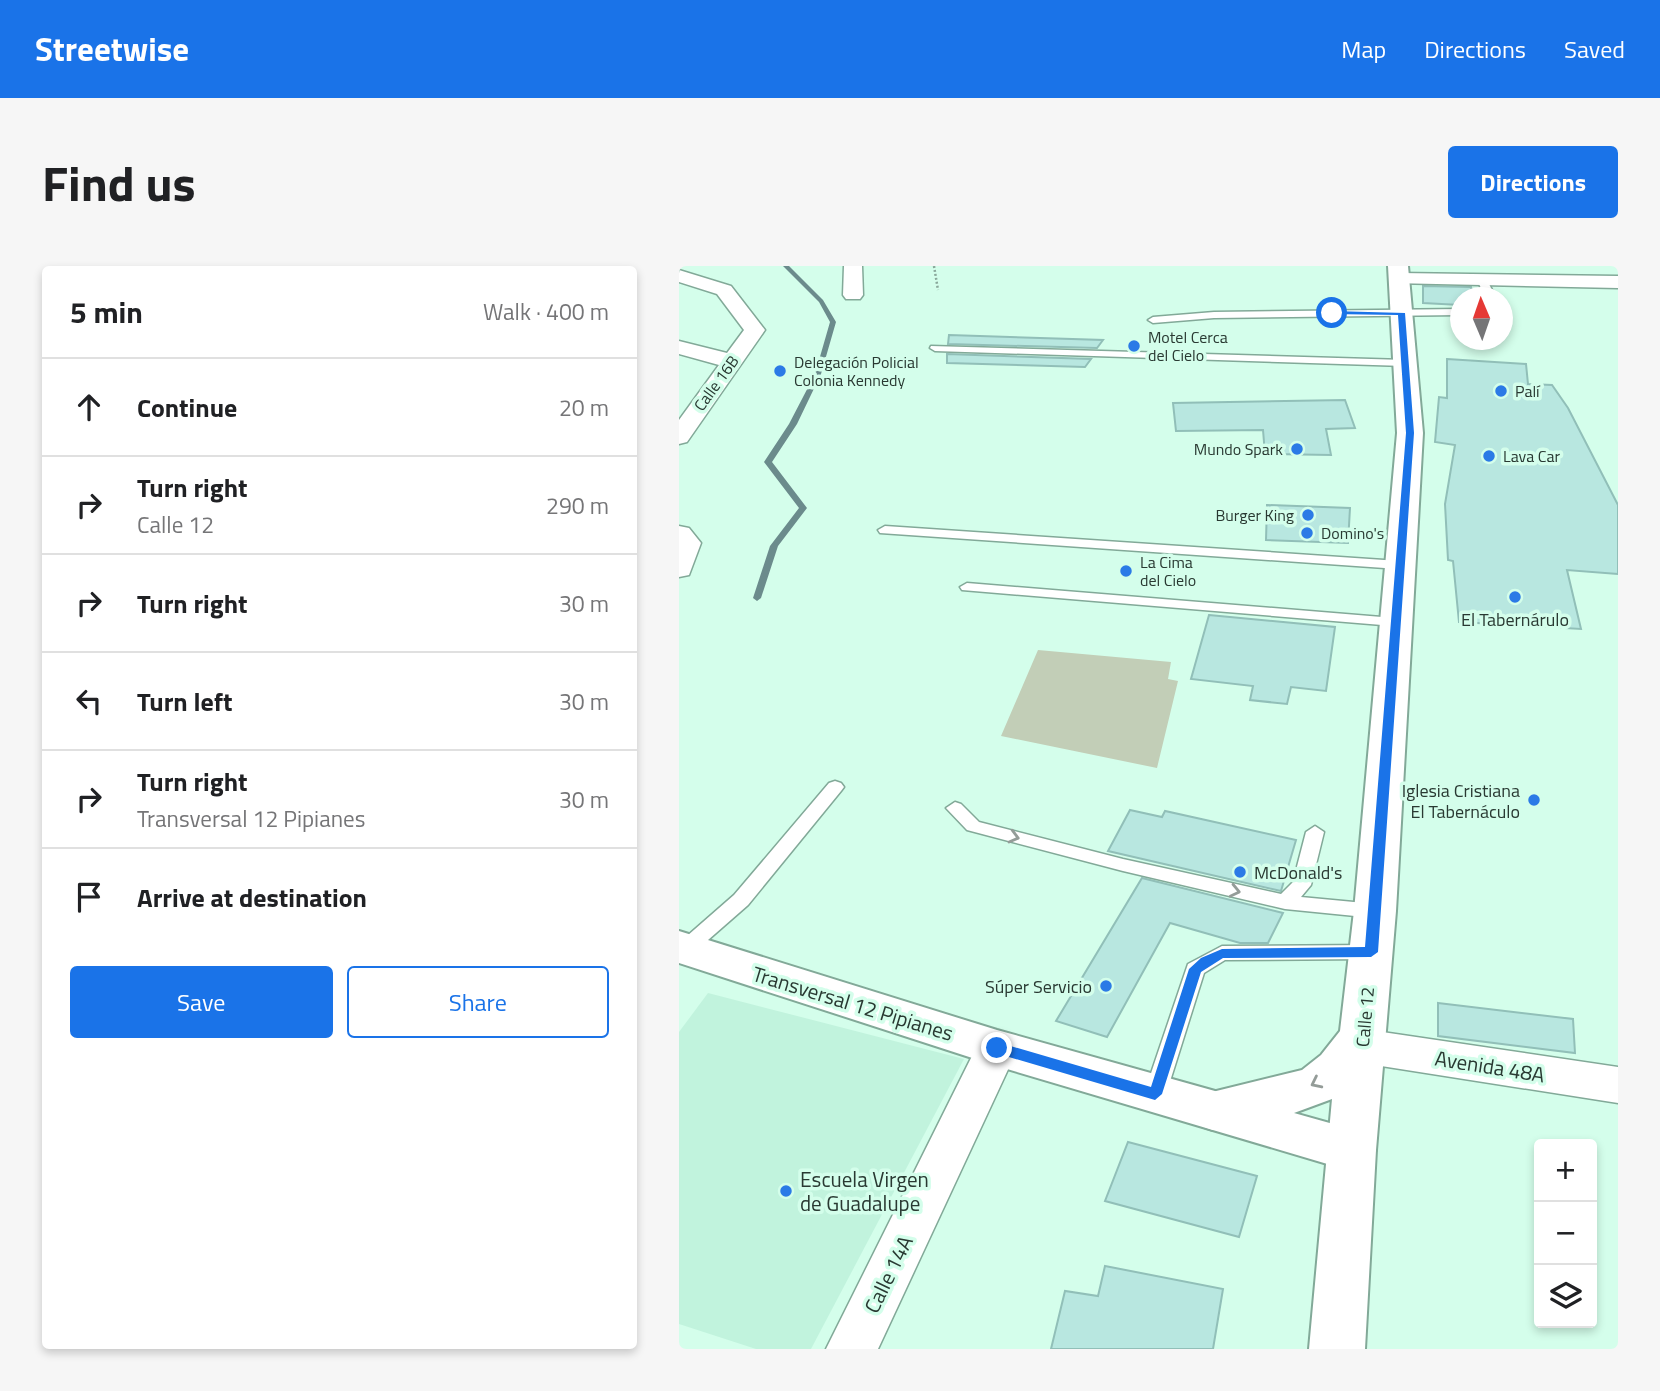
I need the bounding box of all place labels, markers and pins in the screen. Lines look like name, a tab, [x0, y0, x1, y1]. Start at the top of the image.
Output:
place label: Motel Cerca del Cielo	[1148, 325, 1228, 367]
marker: Motel Cerca del Cielo	[1126, 338, 1142, 354]
place label: Delegación Policial Colonia Kennedy	[794, 350, 919, 392]
marker: Delegación Policial Colonia Kennedy	[772, 363, 788, 379]
place label: Palí	[1515, 379, 1541, 403]
marker: Palí	[1493, 383, 1509, 399]
place label: Mundo Spark	[1194, 437, 1283, 461]
marker: Mundo Spark	[1289, 441, 1305, 457]
place label: Lava Car	[1503, 444, 1560, 468]
marker: Lava Car	[1481, 448, 1497, 464]
place label: Burger King	[1215, 503, 1294, 527]
marker: Burger King	[1300, 507, 1316, 523]
place label: Domino's	[1321, 521, 1384, 545]
marker: Domino's	[1299, 525, 1315, 541]
place label: La Cima del Cielo	[1140, 550, 1196, 592]
marker: La Cima del Cielo	[1118, 563, 1134, 579]
marker: El Tabernárulo	[1507, 589, 1523, 605]
place label: El Tabernárulo	[1461, 606, 1569, 633]
place label: Iglesia Cristiana El Tabernáculo	[1402, 777, 1520, 825]
marker: Iglesia Cristiana El Tabernáculo	[1526, 792, 1542, 808]
place label: McDonald's	[1254, 859, 1342, 886]
marker: McDonald's	[1232, 864, 1248, 880]
place label: Súper Servicio	[985, 973, 1092, 1000]
marker: Súper Servicio	[1098, 978, 1114, 994]
place label: Escuela Virgen de Guadalupe	[800, 1163, 929, 1219]
marker: Escuela Virgen de Guadalupe	[778, 1183, 794, 1199]

